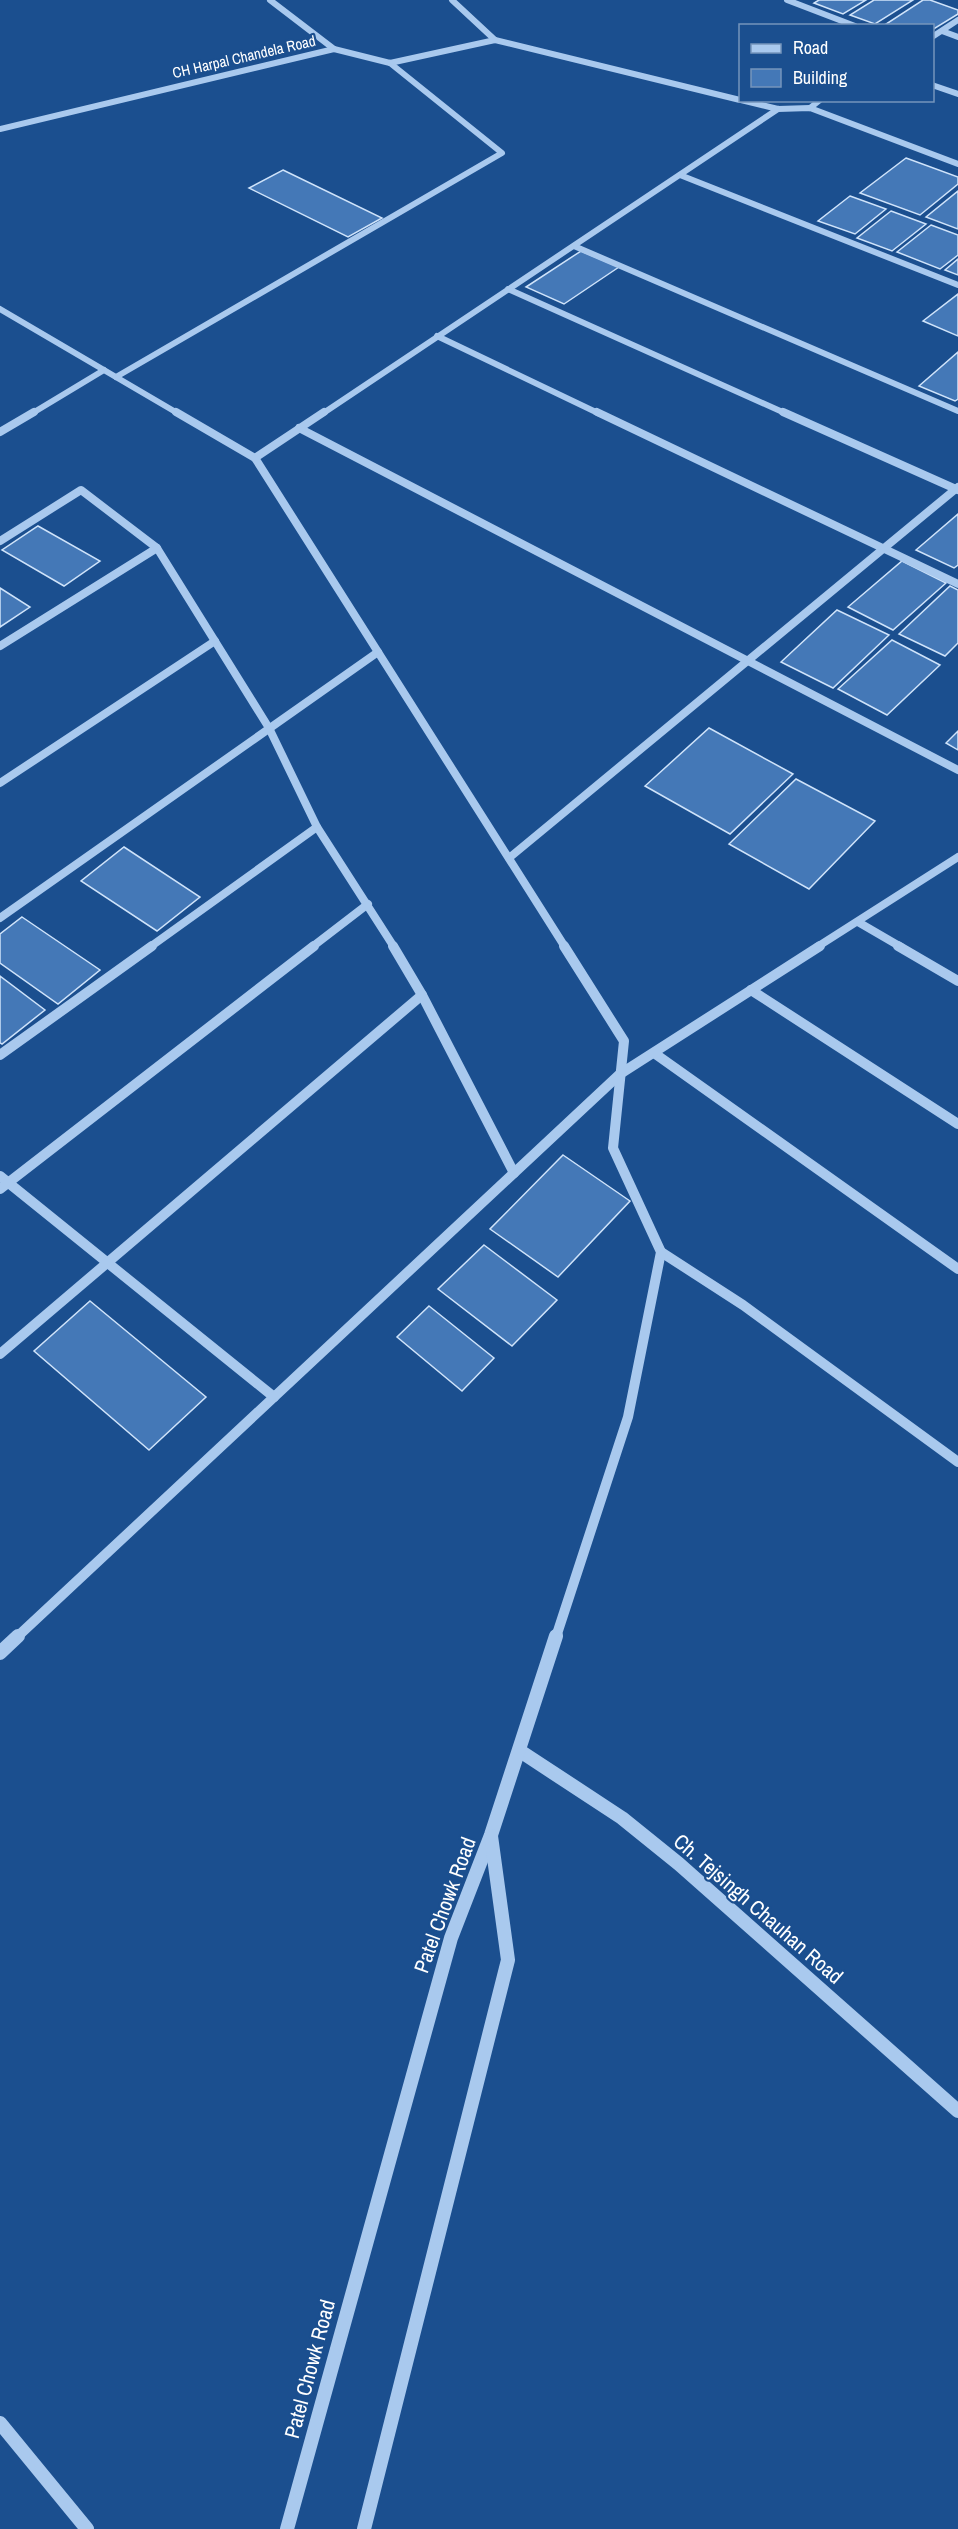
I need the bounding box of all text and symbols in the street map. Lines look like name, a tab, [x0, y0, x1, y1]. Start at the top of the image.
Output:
legend	[739, 24, 934, 102]
street label: CH Harpal Chandela Road	[170, 30, 318, 83]
text: Road	[793, 35, 828, 60]
text: Building	[793, 65, 848, 90]
street label: Ch. Tejsingh Chauhan Road	[667, 1827, 849, 1990]
street label: Patel Chowk Road	[407, 1833, 483, 1977]
street label: Patel Chowk Road	[277, 2296, 342, 2442]

